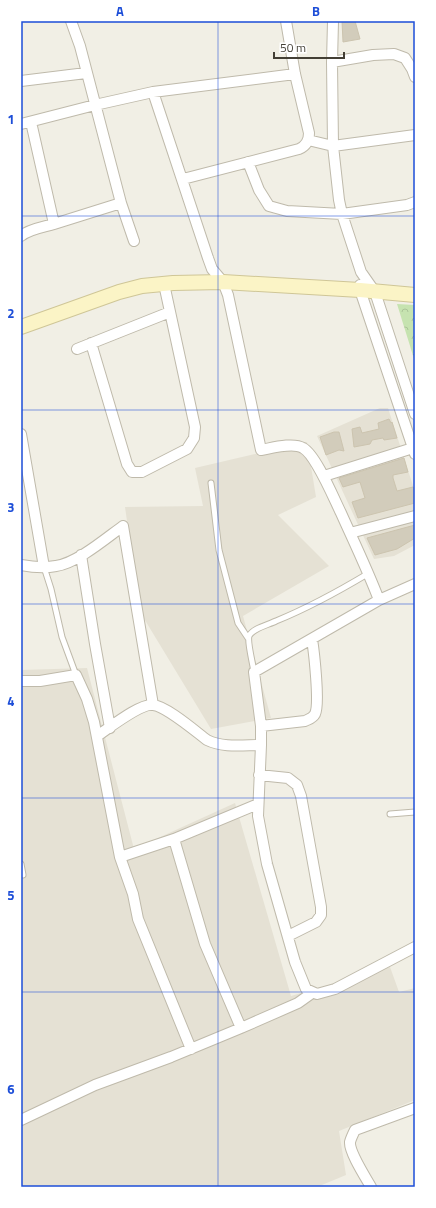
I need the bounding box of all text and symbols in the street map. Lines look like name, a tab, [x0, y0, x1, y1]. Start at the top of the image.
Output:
text: A	[116, 1, 124, 21]
text: B	[312, 1, 320, 21]
scale bar	[274, 34, 344, 60]
text: 50 m	[280, 38, 306, 57]
text: 1	[7, 109, 15, 129]
text: 2	[7, 303, 15, 323]
text: 3	[7, 497, 15, 517]
text: 4	[7, 691, 15, 711]
text: 5	[7, 885, 15, 905]
text: 6	[7, 1079, 15, 1099]

